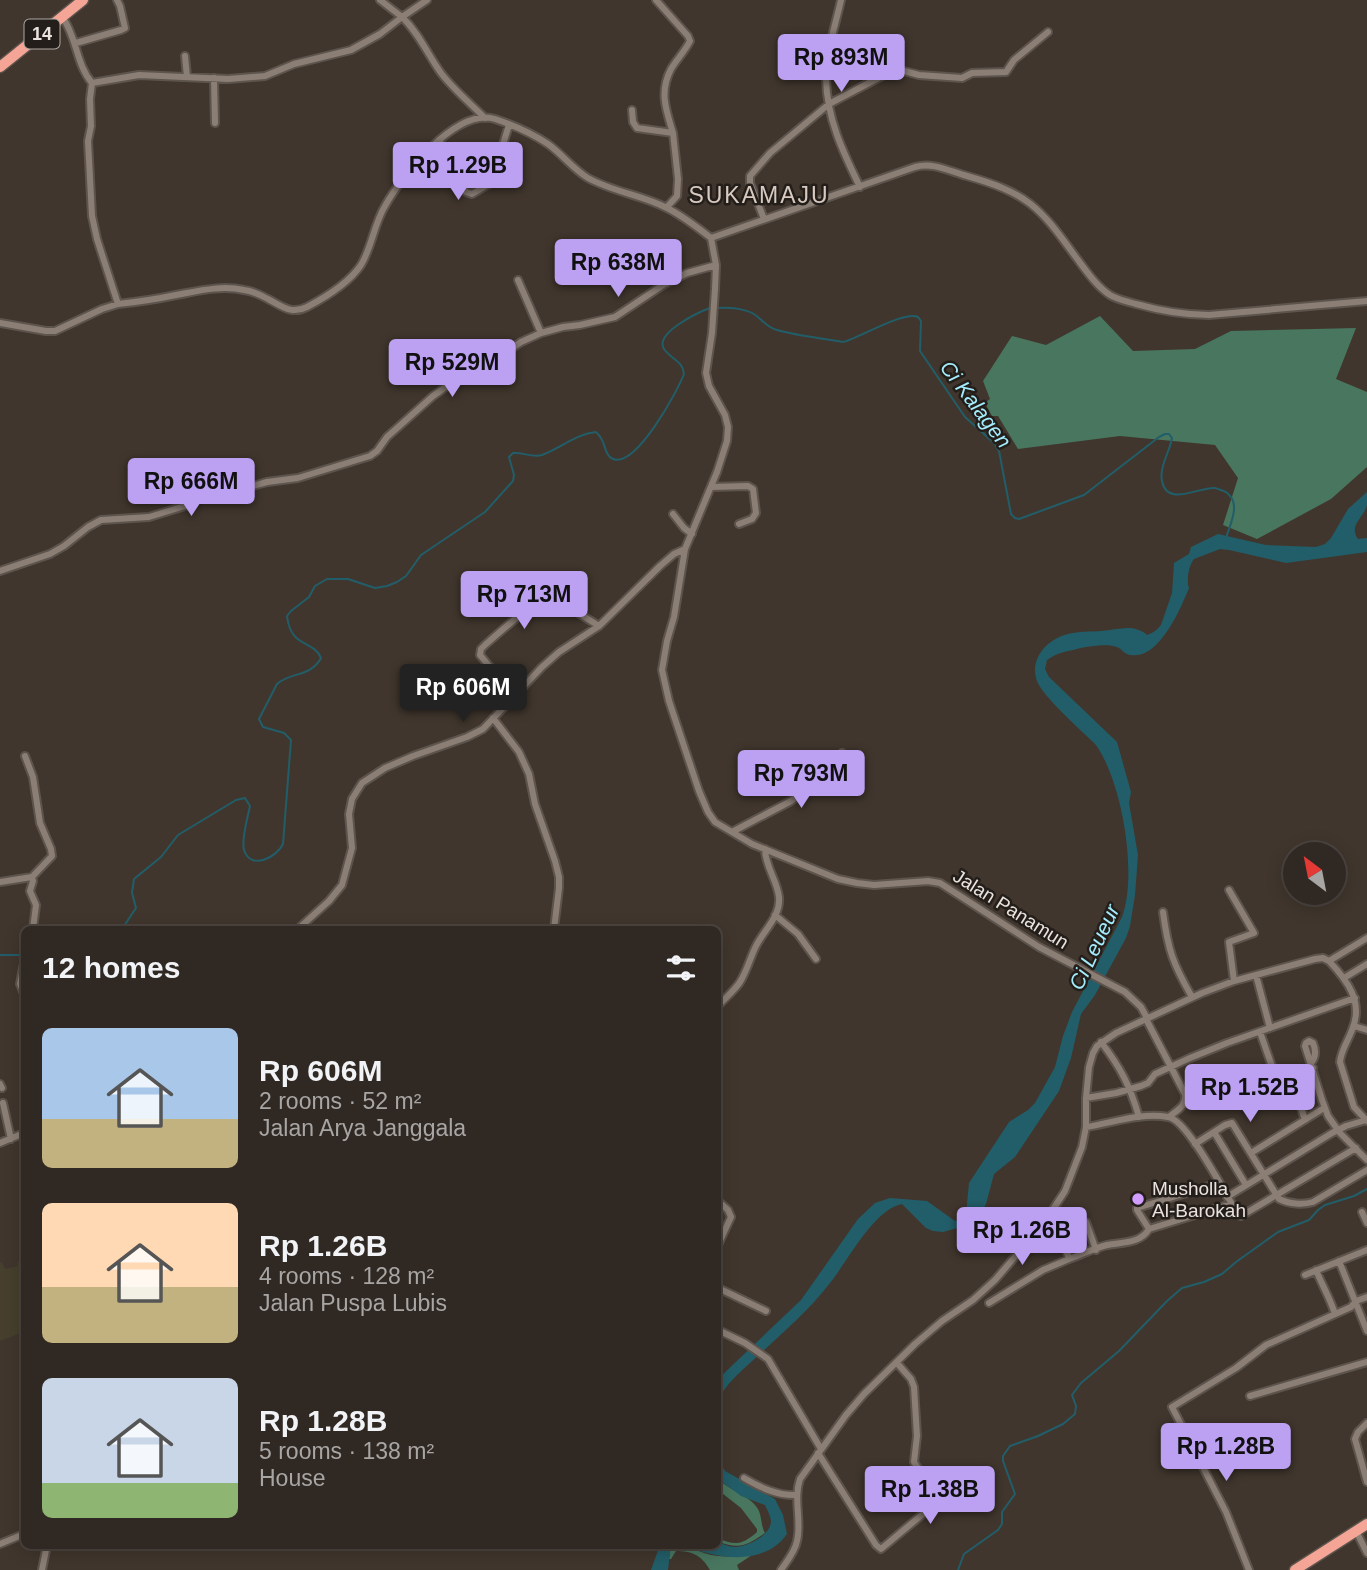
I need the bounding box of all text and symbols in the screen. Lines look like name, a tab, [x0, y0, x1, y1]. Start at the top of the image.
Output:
road number: 14	[24, 19, 60, 48]
pin: Rp 893M	[776, 34, 906, 94]
text: Rp 893M	[794, 44, 888, 70]
pin: Rp 1.29B	[386, 142, 530, 202]
text: Rp 1.29B	[409, 152, 507, 178]
district label: SUKAMAJU	[688, 182, 830, 208]
pin: Rp 638M	[553, 240, 683, 299]
text: Rp 638M	[571, 249, 665, 275]
pin: Rp 529M	[387, 340, 517, 399]
text: Rp 529M	[405, 349, 499, 375]
water label: Ci Kalagen	[936, 356, 1016, 452]
pin: Rp 666M	[126, 458, 256, 518]
text: Rp 666M	[144, 468, 238, 494]
pin: Rp 713M	[459, 572, 589, 631]
text: Rp 713M	[477, 581, 571, 607]
pin: Rp 606M	[398, 664, 528, 724]
text: Rp 606M	[416, 674, 510, 700]
pin: Rp 793M	[736, 750, 866, 810]
text: Rp 793M	[754, 760, 848, 786]
north arrow	[1283, 842, 1346, 905]
map controls	[1283, 842, 1346, 905]
street label: Jalan Panamun	[949, 865, 1073, 953]
water label: Ci Leueur	[1064, 900, 1124, 993]
icon: filters	[662, 949, 700, 987]
text: 12 homes	[42, 951, 180, 984]
text: Rp 606M	[259, 1054, 382, 1087]
icon: home	[98, 1056, 182, 1140]
pin: Rp 1.52B	[1178, 1064, 1322, 1124]
text: Rp 1.52B	[1201, 1074, 1299, 1100]
text: 2 rooms · 52 m²	[259, 1088, 421, 1114]
text: Jalan Arya Janggala	[259, 1115, 466, 1141]
place label: Musholla Al-Barokah	[1152, 1178, 1246, 1221]
marker: Musholla Al-Barokah	[1130, 1191, 1146, 1207]
pin: Rp 1.26B	[950, 1208, 1094, 1267]
text: Rp 1.26B	[973, 1217, 1071, 1243]
text: Rp 1.26B	[259, 1229, 387, 1262]
icon: home	[98, 1231, 182, 1315]
text: 4 rooms · 128 m²	[259, 1263, 434, 1289]
text: Jalan Puspa Lubis	[259, 1290, 447, 1316]
text: Rp 1.28B	[259, 1404, 387, 1437]
icon: home	[98, 1406, 182, 1490]
pin: Rp 1.28B	[1154, 1424, 1298, 1483]
text: Rp 1.28B	[1177, 1433, 1275, 1459]
text: 5 rooms · 138 m²	[259, 1438, 434, 1464]
text: House	[259, 1465, 325, 1491]
pin: Rp 1.38B	[858, 1466, 1002, 1526]
text: Rp 1.38B	[881, 1476, 979, 1502]

